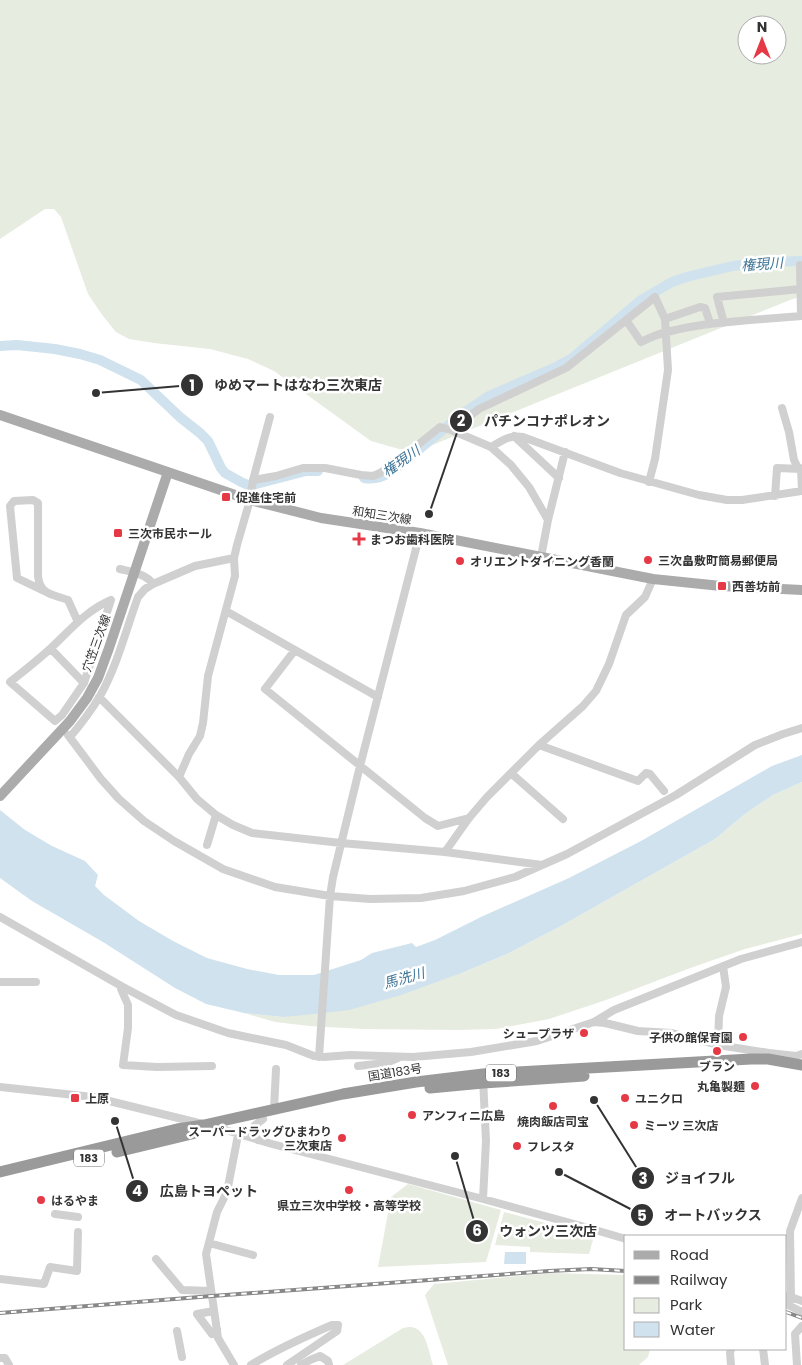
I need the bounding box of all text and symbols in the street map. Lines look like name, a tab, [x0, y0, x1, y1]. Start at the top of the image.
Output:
north arrow	[737, 15, 787, 65]
text: N	[757, 17, 767, 37]
water label: 権現川	[740, 252, 786, 275]
callout: ゆめマートはなわ三次東店	[179, 371, 392, 400]
text: 1	[189, 375, 195, 396]
text: ゆめマートはなわ三次東店	[214, 375, 382, 395]
callout: パチンコナポレオン	[449, 406, 620, 435]
text: 2	[457, 410, 466, 431]
text: パチンコナポレオン	[484, 411, 610, 431]
water label: 権現川	[378, 440, 426, 481]
place label: 促進住宅前	[236, 489, 296, 506]
marker: 促進住宅前	[220, 491, 232, 503]
street label: 和知三次線	[351, 502, 413, 528]
place label: 三次市民ホール	[128, 525, 212, 542]
marker: 三次市民ホール	[112, 527, 124, 539]
place label: まつお歯科医院	[370, 531, 454, 548]
marker: まつお歯科医院	[352, 532, 366, 546]
place label: 三次畠敷町簡易郵便局	[658, 552, 778, 569]
place label: オリエントダイニング香蘭	[470, 553, 614, 570]
marker: 三次畠敷町簡易郵便局	[642, 554, 654, 566]
marker: オリエントダイニング香蘭	[454, 555, 466, 567]
place label: 西善坊前	[732, 578, 780, 595]
marker: 西善坊前	[716, 580, 728, 592]
street label: 穴笠三次線	[78, 612, 114, 674]
water label: 馬洗川	[381, 962, 429, 993]
place label: シュープラザ	[503, 1025, 574, 1042]
marker: シュープラザ	[578, 1027, 590, 1039]
place label: 子供の館保育園	[649, 1029, 733, 1046]
marker: 子供の館保育園	[737, 1031, 749, 1043]
marker: ブラン	[711, 1045, 723, 1057]
place label: ブラン	[699, 1058, 735, 1075]
street label: 国道183号	[367, 1059, 423, 1085]
road number: 183	[486, 1064, 516, 1082]
place label: 丸亀製麺	[697, 1078, 745, 1095]
marker: 丸亀製麺	[749, 1080, 761, 1092]
place label: 上原	[85, 1090, 109, 1107]
place label: ユニクロ	[635, 1090, 683, 1107]
marker: 上原	[69, 1092, 81, 1104]
marker: ユニクロ	[619, 1092, 631, 1104]
marker: 焼肉飯店司宝	[547, 1100, 559, 1112]
place label: アンフィニ広島	[422, 1107, 505, 1124]
marker: アンフィニ広島	[406, 1109, 418, 1121]
place label: 焼肉飯店司宝	[517, 1113, 589, 1130]
place label: ミーツ 三次店	[644, 1117, 718, 1134]
marker: ミーツ 三次店	[628, 1119, 640, 1131]
place label: スーパードラッグひまわり 三次東店	[188, 1123, 332, 1154]
marker: スーパードラッグひまわり 三次東店	[336, 1132, 348, 1144]
place label: フレスタ	[527, 1138, 575, 1155]
marker: フレスタ	[511, 1140, 523, 1152]
road number: 183	[74, 1150, 104, 1166]
callout: ジョイフル	[630, 1164, 745, 1193]
text: 3	[638, 1168, 648, 1189]
text: ジョイフル	[665, 1168, 735, 1188]
callout: 広島トヨペット	[125, 1177, 268, 1206]
text: 4	[132, 1180, 142, 1201]
text: 広島トヨペット	[160, 1181, 258, 1201]
marker: 県立三次中学校・高等学校	[343, 1184, 355, 1196]
place label: はるやま	[51, 1192, 99, 1209]
marker: はるやま	[35, 1194, 47, 1206]
place label: 県立三次中学校・高等学校	[277, 1197, 421, 1214]
callout: オートバックス	[629, 1201, 772, 1230]
text: 5	[637, 1205, 647, 1226]
text: オートバックス	[664, 1205, 762, 1225]
callout: ウォンツ三次店	[464, 1217, 607, 1246]
text: 6	[472, 1220, 482, 1241]
text: ウォンツ三次店	[499, 1221, 597, 1241]
legend	[624, 1235, 787, 1350]
text: Road	[670, 1244, 709, 1265]
text: Railway	[670, 1269, 728, 1290]
text: Park	[670, 1294, 702, 1315]
text: Water	[670, 1319, 716, 1340]

